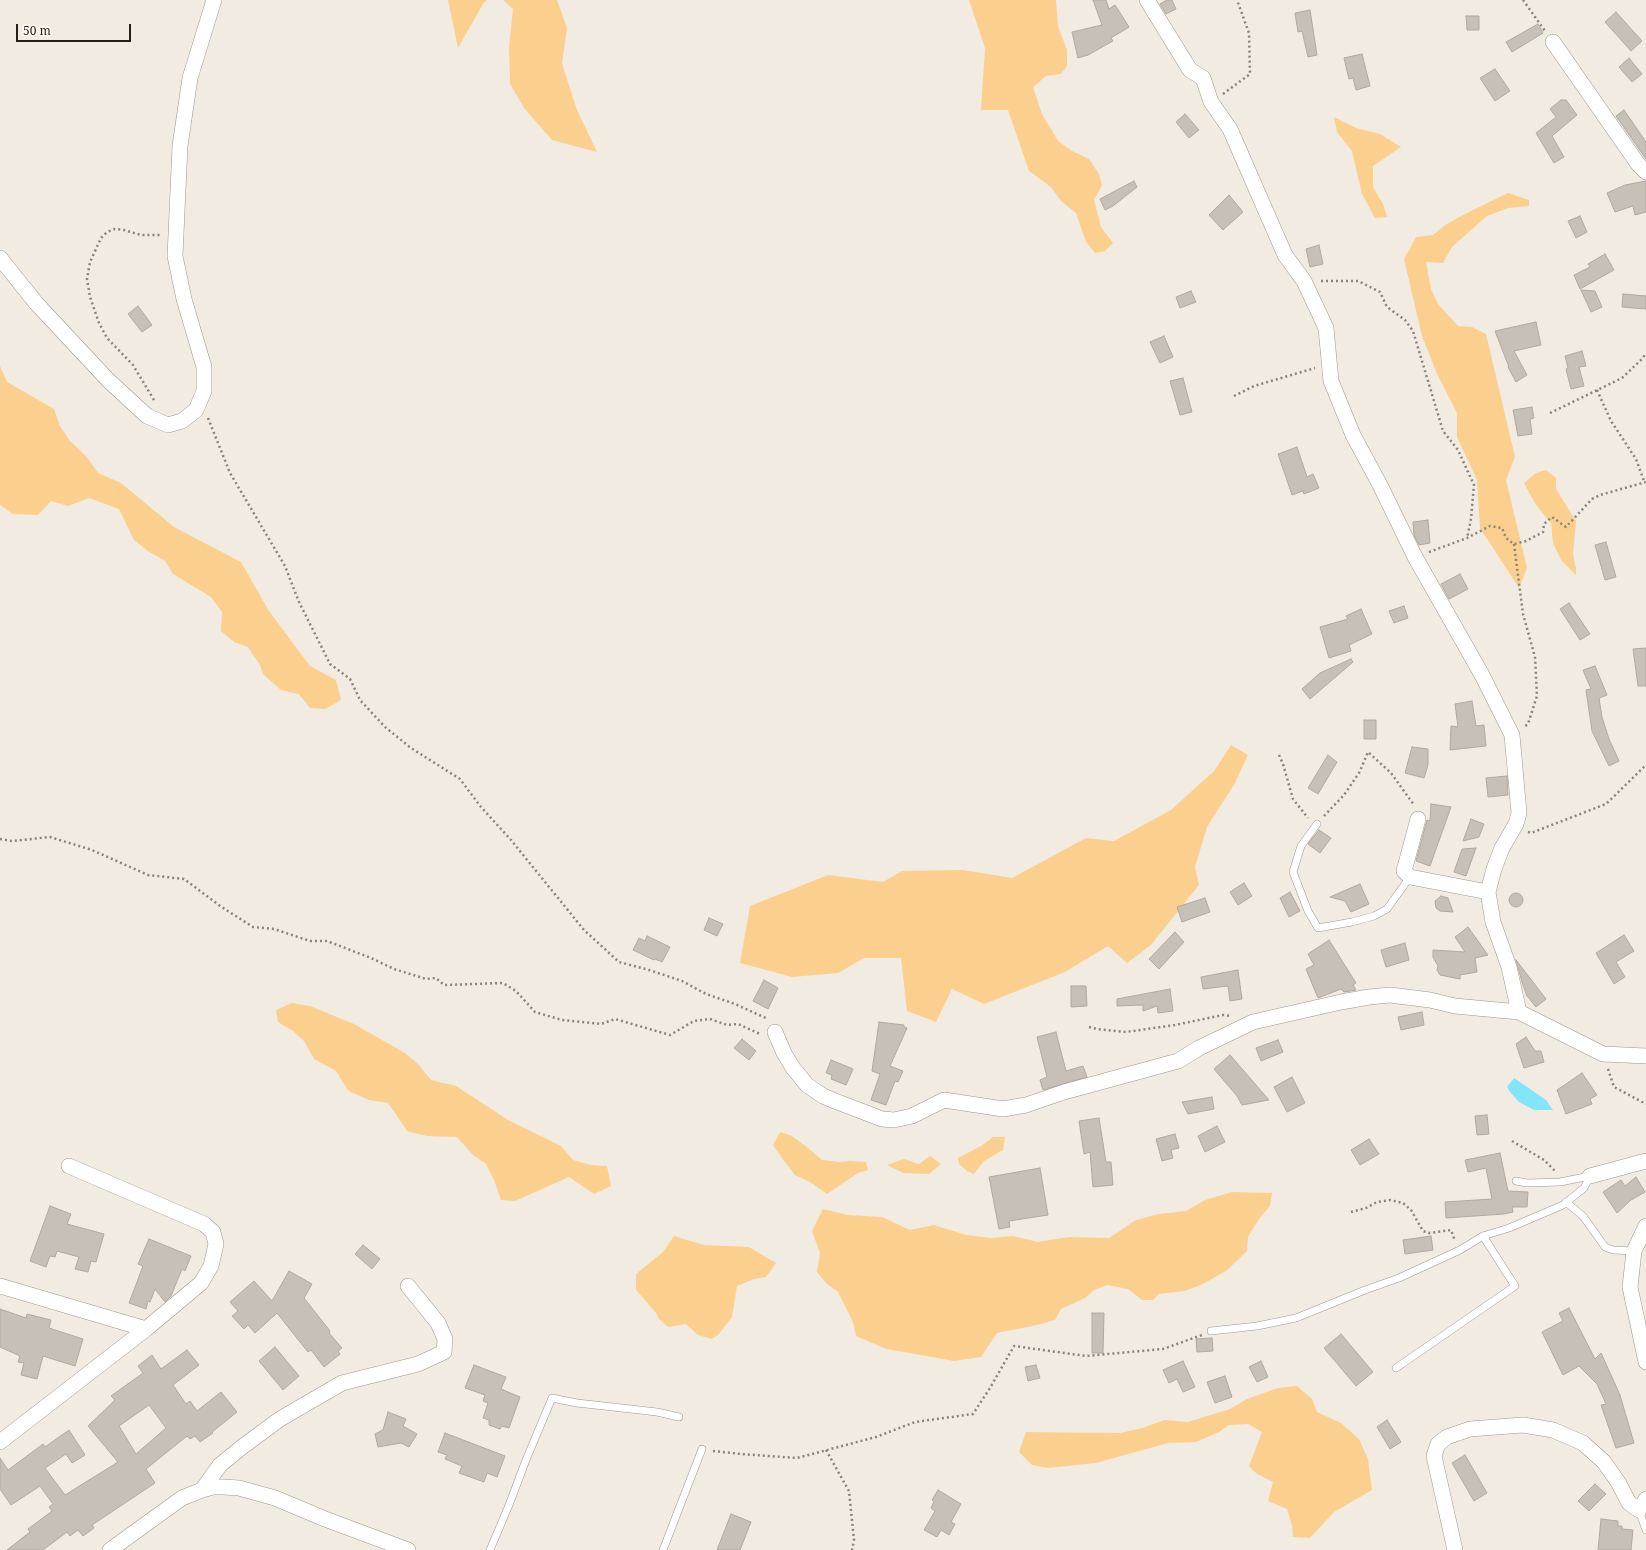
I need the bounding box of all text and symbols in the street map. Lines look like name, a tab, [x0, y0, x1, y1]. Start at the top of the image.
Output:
scale bar	[18, 16, 133, 42]
text: 50 m	[23, 22, 51, 39]

